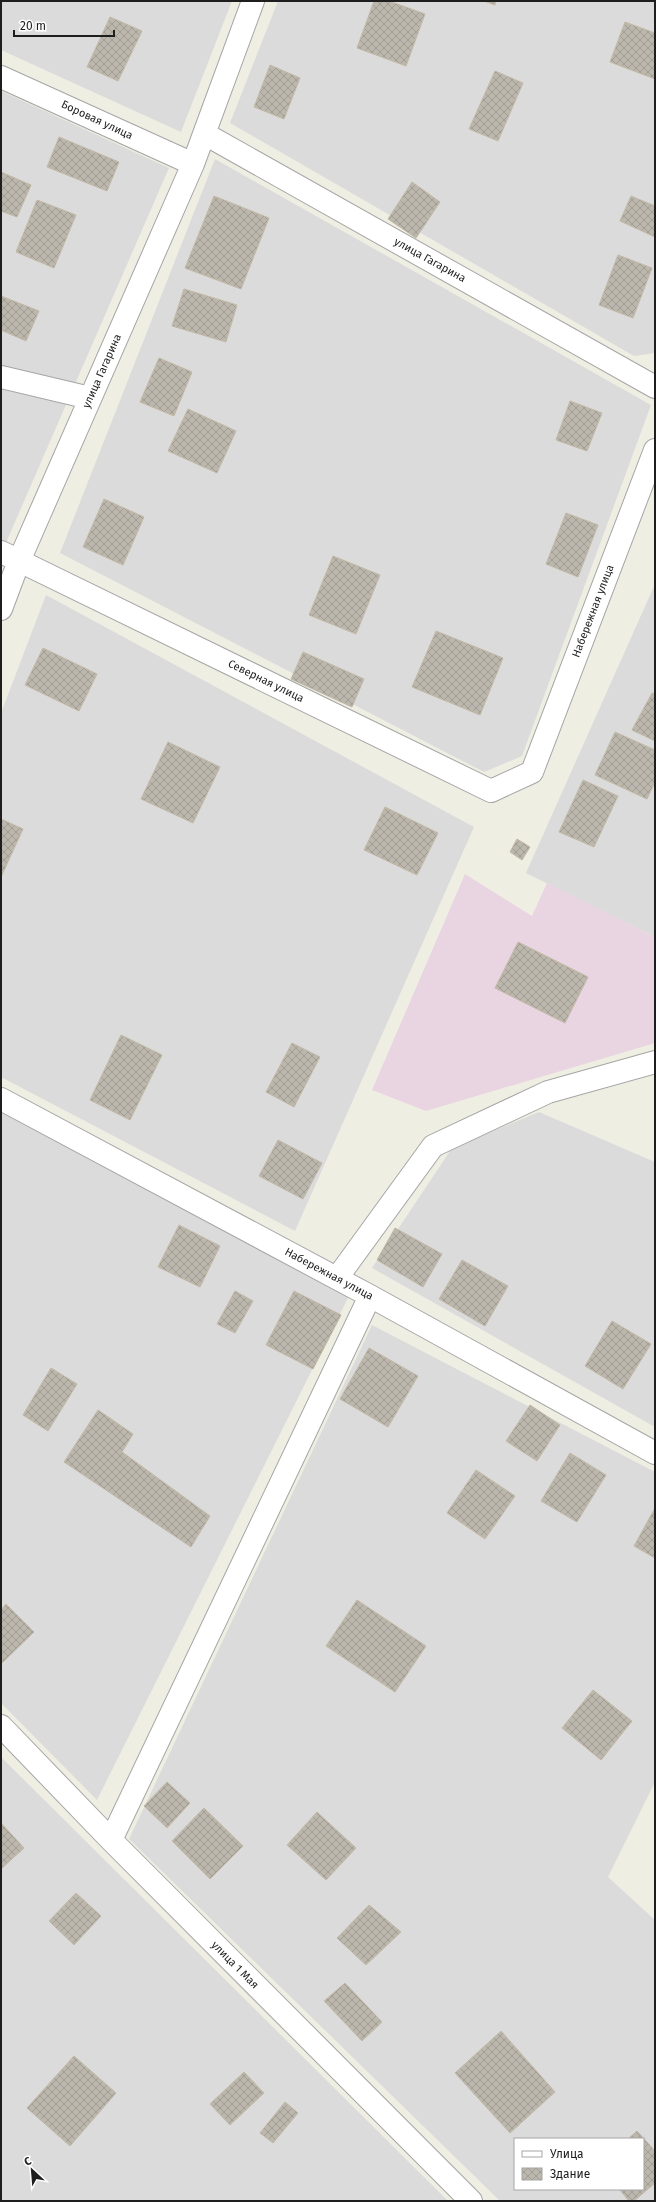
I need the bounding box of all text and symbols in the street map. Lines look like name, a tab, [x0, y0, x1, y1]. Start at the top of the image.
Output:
scale bar	[14, 12, 114, 38]
text: 20 m	[20, 19, 46, 33]
street label: Боровая улица	[59, 98, 135, 142]
street label: улица Гагарина	[392, 235, 468, 285]
street label: улица Гагарина	[80, 332, 124, 410]
street label: Набережная улица	[569, 563, 617, 659]
street label: Северная улица	[226, 657, 306, 705]
street label: Набережная улица	[283, 1245, 375, 1303]
street label: улица 1 Мая	[209, 1939, 261, 1991]
legend	[514, 2138, 644, 2190]
text: Улица	[550, 2147, 584, 2161]
north arrow	[12, 2150, 52, 2190]
text: С	[22, 2154, 34, 2169]
text: Здание	[550, 2167, 590, 2181]

